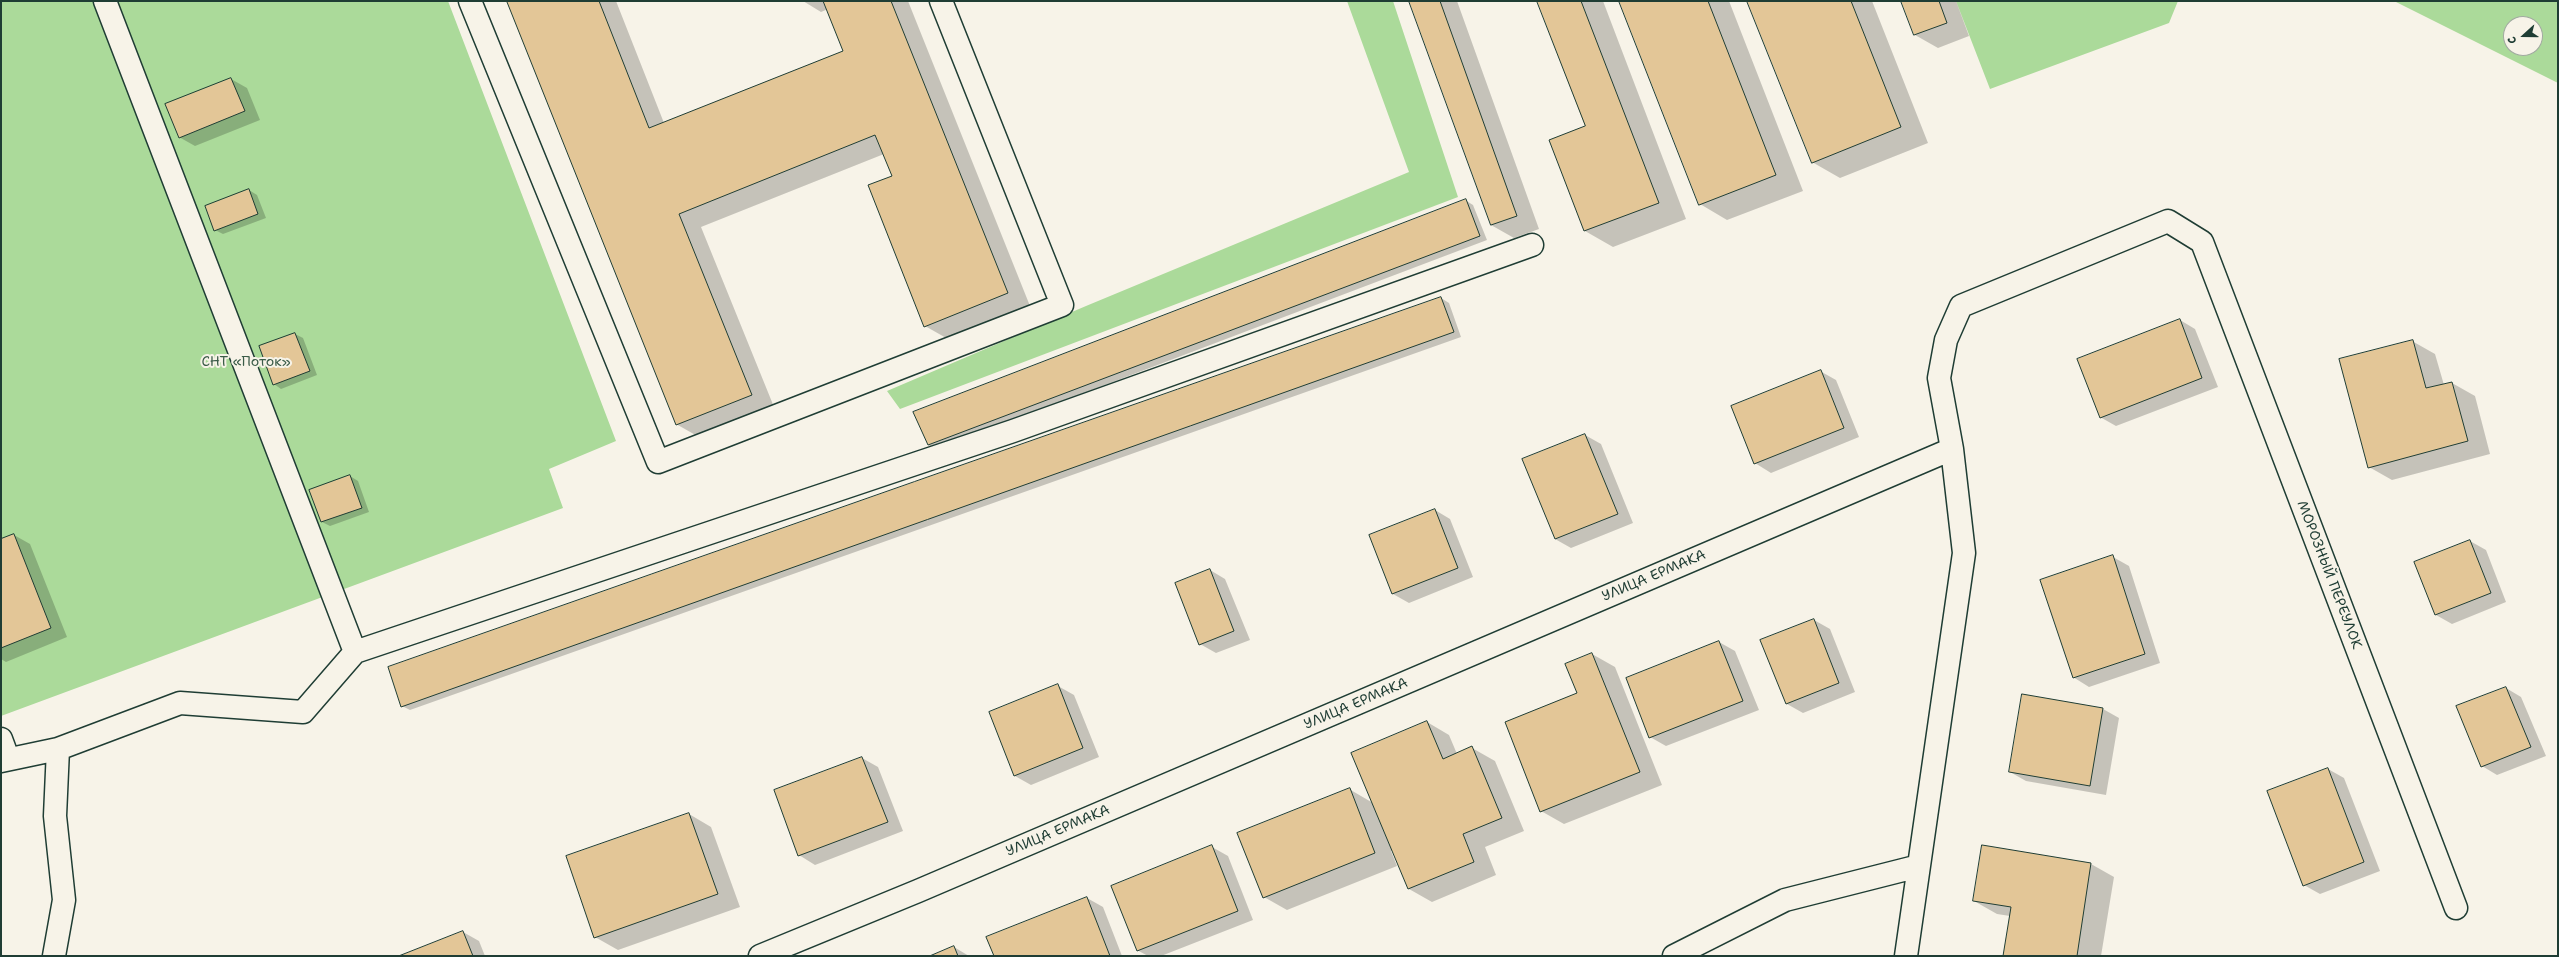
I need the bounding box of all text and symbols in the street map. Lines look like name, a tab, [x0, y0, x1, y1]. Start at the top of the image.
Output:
north arrow	[2503, 16, 2543, 56]
text: С	[2504, 34, 2520, 46]
park label: СНТ «Поток»	[201, 354, 291, 370]
street label: МОРОЗНЫЙ ПЕРЕУЛОК	[2293, 498, 2365, 652]
street label: УЛИЦА ЕРМАКА	[1600, 547, 1708, 605]
street label: УЛИЦА ЕРМАКА	[1302, 675, 1410, 733]
street label: УЛИЦА ЕРМАКА	[1004, 802, 1112, 860]

